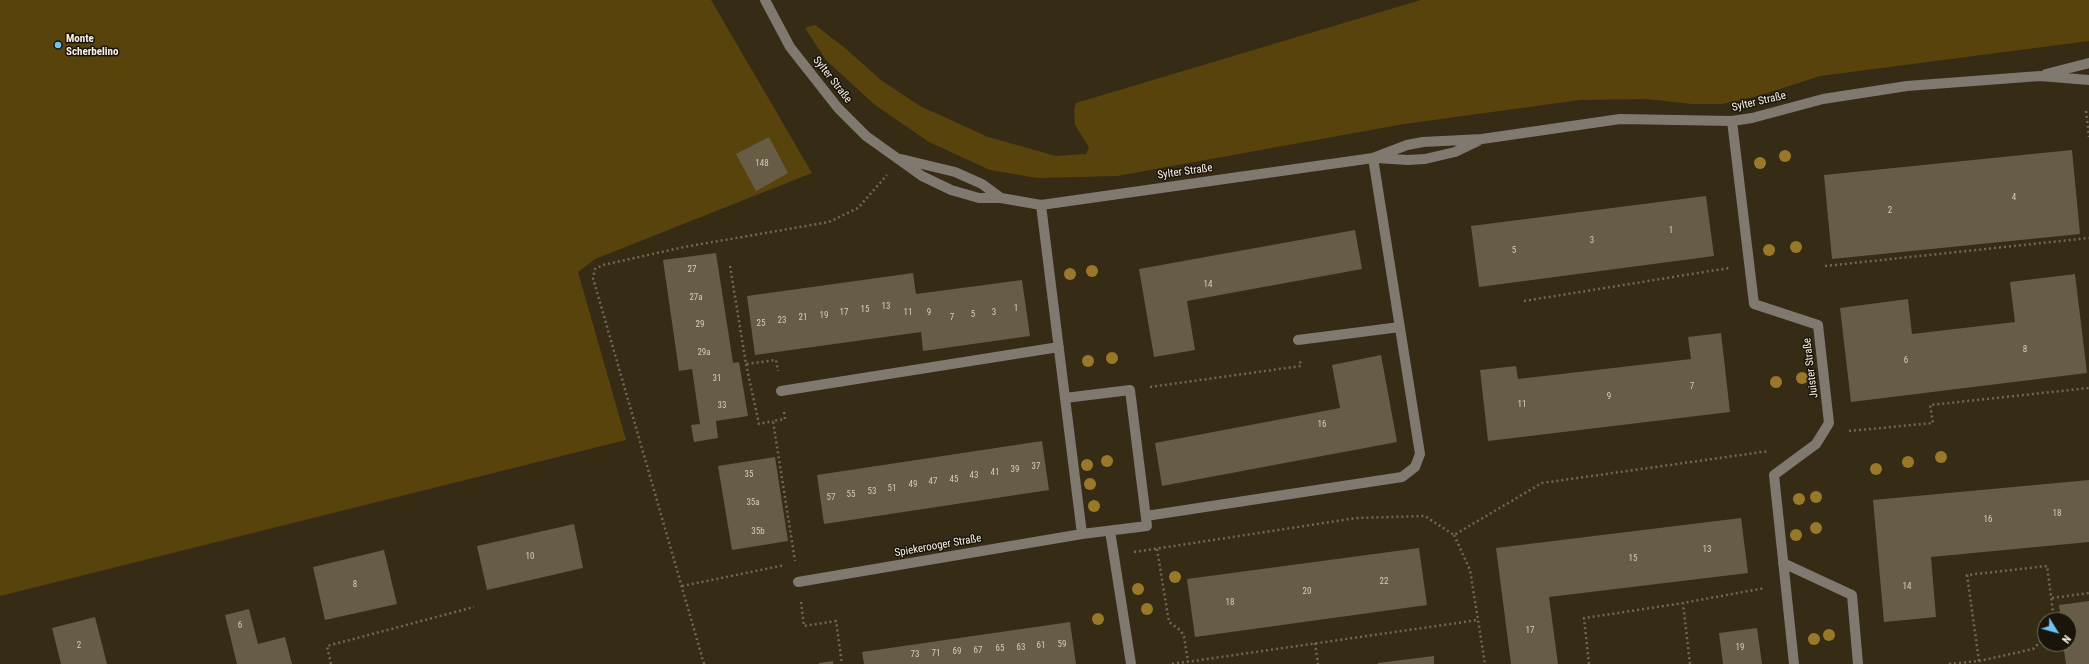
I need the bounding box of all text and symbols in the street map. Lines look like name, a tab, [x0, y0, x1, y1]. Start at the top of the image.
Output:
place label: Monte Scherbelino	[66, 32, 118, 58]
marker: Monte Scherbelino	[53, 40, 63, 50]
street label: Sylter Straße	[810, 54, 854, 106]
street label: Sylter Straße	[1731, 89, 1787, 115]
house number: 148	[755, 159, 769, 169]
street label: Sylter Straße	[1157, 162, 1213, 182]
house number: 4	[2012, 193, 2016, 203]
house number: 2	[1888, 206, 1892, 216]
house number: 1	[1669, 226, 1673, 236]
house number: 3	[1590, 236, 1594, 246]
house number: 5	[1512, 246, 1516, 256]
house number: 27	[688, 265, 696, 275]
house number: 14	[1204, 280, 1212, 290]
house number: 27a	[689, 293, 703, 303]
house number: 13	[882, 302, 890, 312]
house number: 1	[1014, 304, 1018, 314]
house number: 15	[861, 305, 869, 315]
house number: 17	[840, 308, 848, 318]
house number: 11	[904, 308, 912, 318]
house number: 9	[927, 308, 931, 318]
house number: 3	[992, 308, 996, 318]
house number: 5	[971, 310, 975, 320]
house number: 19	[820, 311, 828, 321]
house number: 21	[799, 313, 807, 323]
house number: 7	[950, 313, 954, 323]
house number: 23	[778, 316, 786, 326]
house number: 25	[757, 319, 765, 329]
house number: 29	[696, 320, 704, 330]
street label: Juister Straße	[1801, 337, 1821, 399]
house number: 8	[2023, 345, 2027, 355]
house number: 29a	[697, 348, 711, 358]
house number: 6	[1904, 356, 1908, 366]
house number: 31	[713, 374, 721, 384]
house number: 7	[1690, 382, 1694, 392]
house number: 9	[1607, 392, 1611, 402]
house number: 11	[1518, 400, 1526, 410]
house number: 33	[718, 401, 726, 411]
house number: 16	[1318, 420, 1326, 430]
house number: 37	[1032, 462, 1040, 472]
house number: 39	[1011, 465, 1019, 475]
house number: 41	[991, 468, 999, 478]
house number: 35	[745, 470, 753, 480]
house number: 43	[970, 471, 978, 481]
house number: 45	[950, 475, 958, 485]
house number: 47	[929, 477, 937, 487]
house number: 49	[909, 480, 917, 490]
house number: 51	[888, 484, 896, 494]
house number: 53	[868, 487, 876, 497]
house number: 55	[847, 490, 855, 500]
house number: 57	[827, 493, 835, 503]
house number: 35a	[746, 498, 760, 508]
house number: 18	[2053, 509, 2061, 519]
house number: 16	[1984, 515, 1992, 525]
house number: 35b	[751, 527, 765, 537]
street label: Spiekerooger Straße	[894, 532, 982, 560]
house number: 13	[1703, 545, 1711, 555]
house number: 10	[526, 552, 534, 562]
house number: 15	[1629, 554, 1637, 564]
house number: 22	[1380, 577, 1388, 587]
house number: 8	[353, 580, 357, 590]
house number: 14	[1903, 582, 1911, 592]
house number: 20	[1303, 587, 1311, 597]
house number: 18	[1226, 598, 1234, 608]
north arrow	[2037, 612, 2077, 652]
house number: 6	[238, 621, 242, 631]
house number: 17	[1526, 626, 1534, 636]
text: N	[2059, 632, 2073, 646]
house number: 59	[1058, 640, 1066, 650]
house number: 2	[77, 641, 81, 651]
house number: 61	[1037, 641, 1045, 651]
house number: 63	[1017, 643, 1025, 653]
house number: 19	[1736, 643, 1744, 653]
house number: 65	[996, 644, 1004, 654]
house number: 67	[974, 646, 982, 656]
house number: 69	[953, 647, 961, 657]
house number: 71	[932, 649, 940, 659]
house number: 73	[911, 650, 919, 660]

